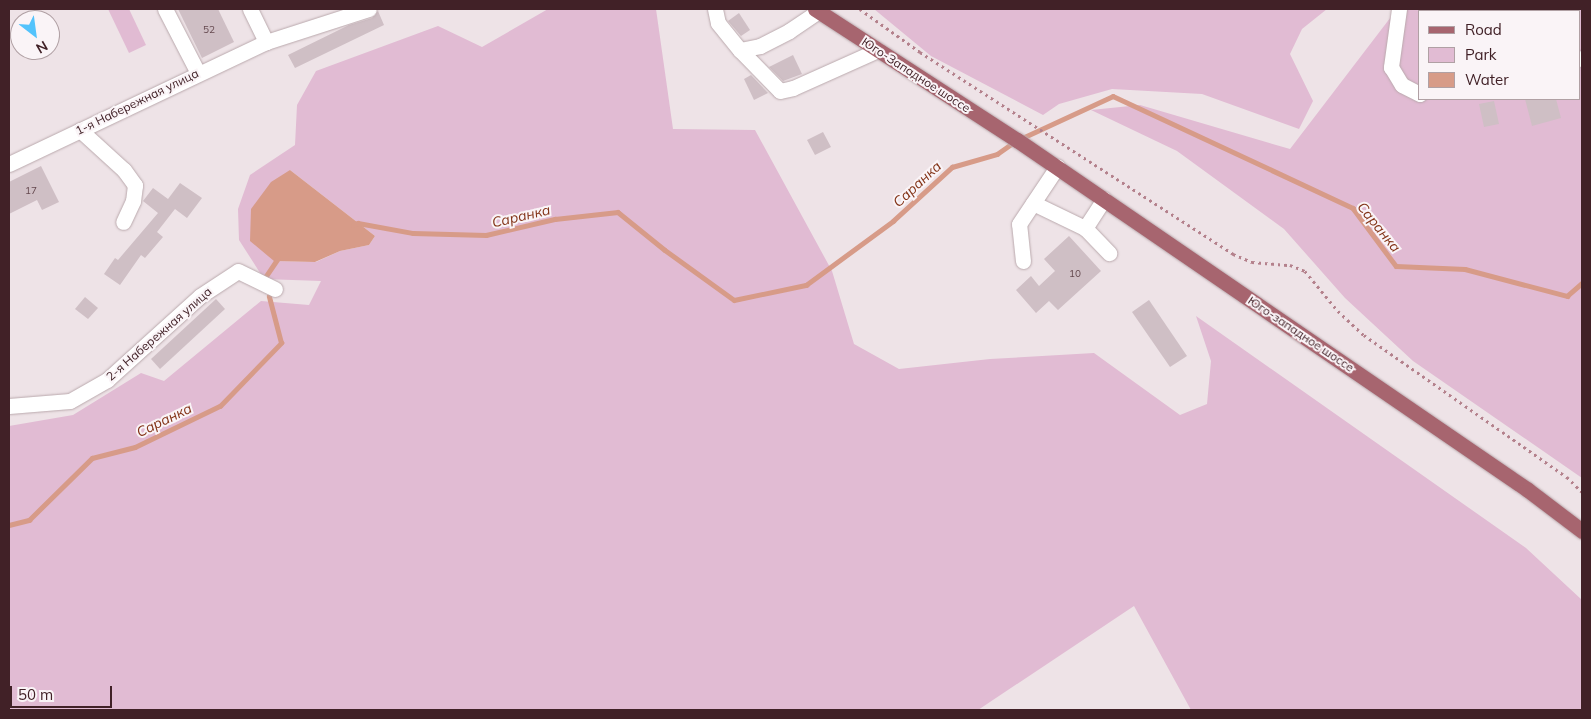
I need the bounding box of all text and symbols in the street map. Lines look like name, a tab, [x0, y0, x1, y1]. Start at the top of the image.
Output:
north arrow	[10, 10, 60, 60]
legend	[1418, 10, 1581, 100]
text: Road	[1465, 20, 1502, 39]
house number: 52	[203, 24, 215, 36]
street label: Юго-Западное шоссе	[859, 35, 973, 115]
text: N	[33, 37, 51, 58]
text: Park	[1465, 45, 1497, 64]
street label: 1-я Набережная улица	[73, 66, 201, 138]
text: Water	[1465, 70, 1509, 89]
water label: Саранка	[890, 158, 944, 210]
house number: 17	[25, 185, 37, 197]
water label: Саранка	[1354, 199, 1404, 255]
water label: Саранка	[490, 201, 552, 231]
house number: 10	[1069, 268, 1081, 280]
street label: 2-я Набережная улица	[103, 284, 215, 384]
street label: Юго-западное шоссе	[1245, 293, 1357, 375]
water label: Саранка	[134, 399, 194, 441]
scale bar	[12, 676, 115, 708]
text: 50 m	[18, 685, 53, 704]

